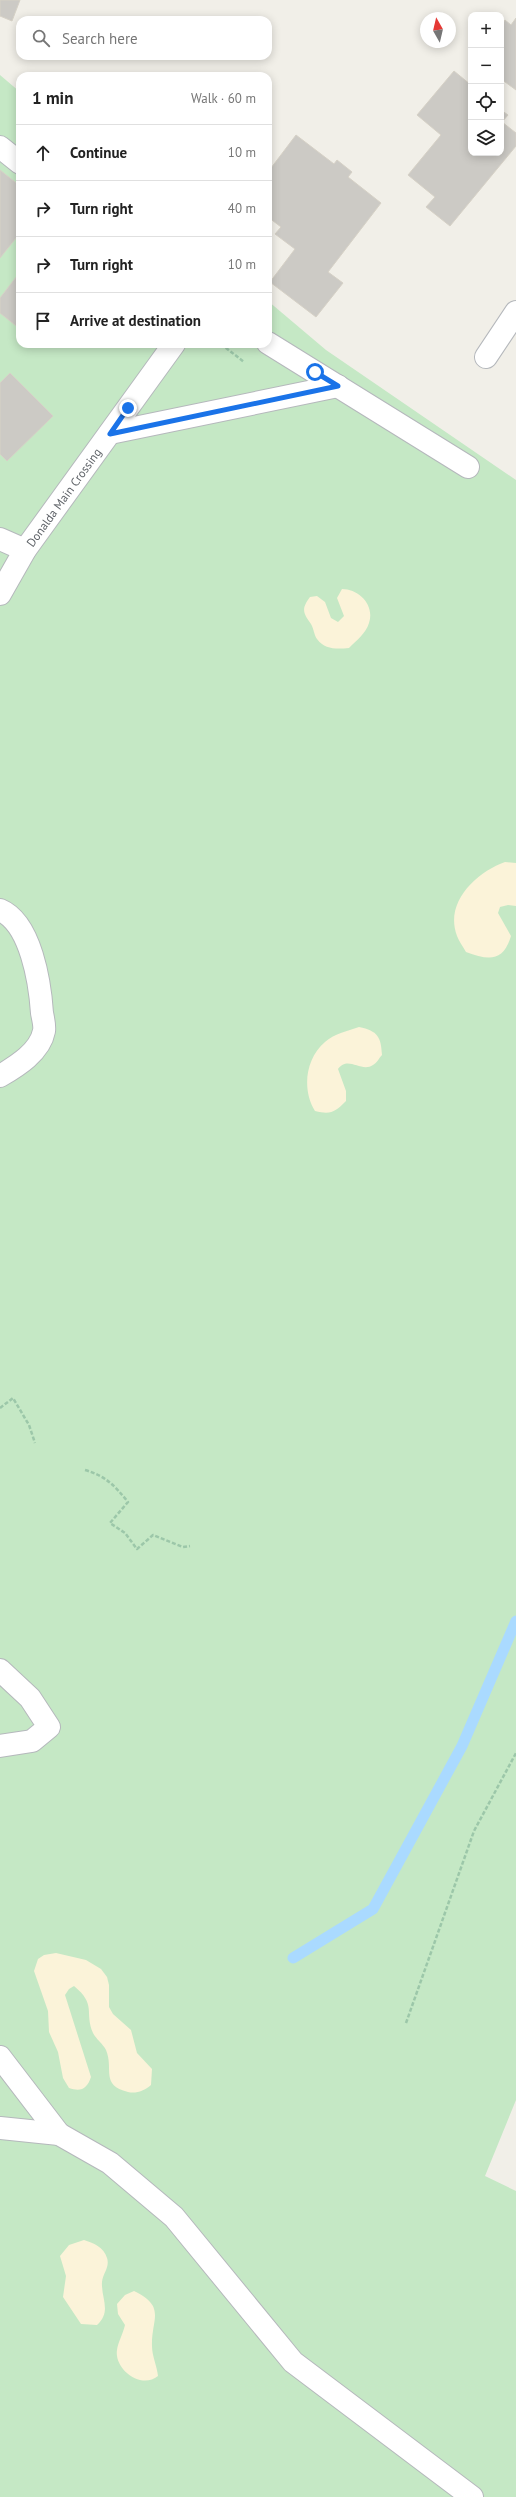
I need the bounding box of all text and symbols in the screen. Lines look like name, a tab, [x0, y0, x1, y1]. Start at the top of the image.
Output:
north arrow	[420, 12, 456, 48]
map controls	[468, 12, 504, 156]
button: +	[468, 12, 504, 48]
search box	[16, 16, 272, 60]
icon: search	[30, 27, 52, 49]
text: Search here	[62, 29, 138, 48]
button: −	[468, 48, 504, 84]
button: locate	[468, 84, 504, 120]
text: 1 min	[32, 87, 73, 109]
text: Walk · 60 m	[191, 90, 256, 107]
button: layers	[468, 120, 504, 156]
icon: ahead	[32, 142, 54, 164]
text: Continue	[70, 143, 127, 162]
text: 10 m	[228, 144, 256, 161]
icon: right	[32, 198, 54, 220]
text: Turn right	[70, 199, 133, 218]
text: 40 m	[228, 200, 256, 217]
icon: right	[32, 254, 54, 276]
text: Turn right	[70, 255, 133, 274]
text: 10 m	[228, 256, 256, 273]
icon: arrive	[32, 310, 54, 332]
text: Arrive at destination	[70, 311, 201, 330]
route start	[306, 363, 324, 381]
route end	[119, 399, 137, 417]
street label: Donalda Main Crossing	[23, 445, 104, 549]

